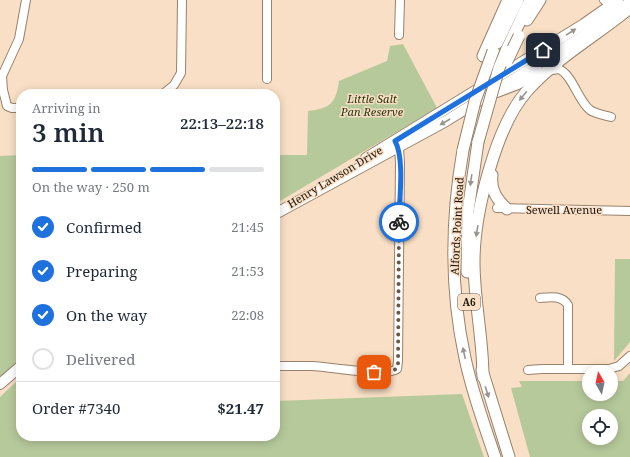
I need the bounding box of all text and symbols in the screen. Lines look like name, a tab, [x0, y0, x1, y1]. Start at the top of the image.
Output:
one-way arrow	[566, 28, 576, 36]
pin	[526, 33, 560, 67]
icon: home	[532, 39, 554, 61]
one-way arrow	[519, 90, 528, 101]
park label: Little Salt Pan Reserve	[340, 91, 404, 119]
text: Arriving in	[32, 99, 101, 117]
text: 22:13–22:18	[180, 113, 264, 133]
text: 3 min	[32, 114, 105, 150]
one-way arrow	[439, 118, 451, 125]
street label: Henry Lawson Drive	[284, 142, 385, 211]
one-way arrow	[468, 174, 474, 186]
street label: Alfords Point Road	[446, 176, 467, 275]
text: On the way · 250 m	[32, 178, 150, 196]
courier	[379, 202, 419, 242]
street label: Sewell Avenue	[526, 202, 602, 217]
icon: bike	[388, 211, 410, 233]
icon: check	[32, 216, 54, 238]
text: Confirmed	[66, 217, 142, 237]
text: 21:45	[231, 218, 264, 236]
one-way arrow	[474, 225, 480, 237]
icon: check	[32, 260, 54, 282]
text: Preparing	[66, 261, 137, 281]
text: 21:53	[231, 262, 264, 280]
road number: A6	[458, 294, 480, 310]
icon: check	[32, 304, 54, 326]
text: On the way	[66, 305, 147, 325]
text: 22:08	[231, 306, 264, 324]
one-way arrow	[460, 347, 466, 359]
text: Delivered	[66, 349, 135, 369]
pin	[357, 355, 391, 389]
icon: bag	[363, 361, 385, 383]
north arrow	[582, 365, 618, 401]
map controls	[582, 365, 618, 445]
one-way arrow	[484, 386, 490, 398]
text: Order #7340	[32, 398, 120, 418]
text: $21.47	[217, 398, 264, 418]
button: locate	[582, 409, 618, 445]

